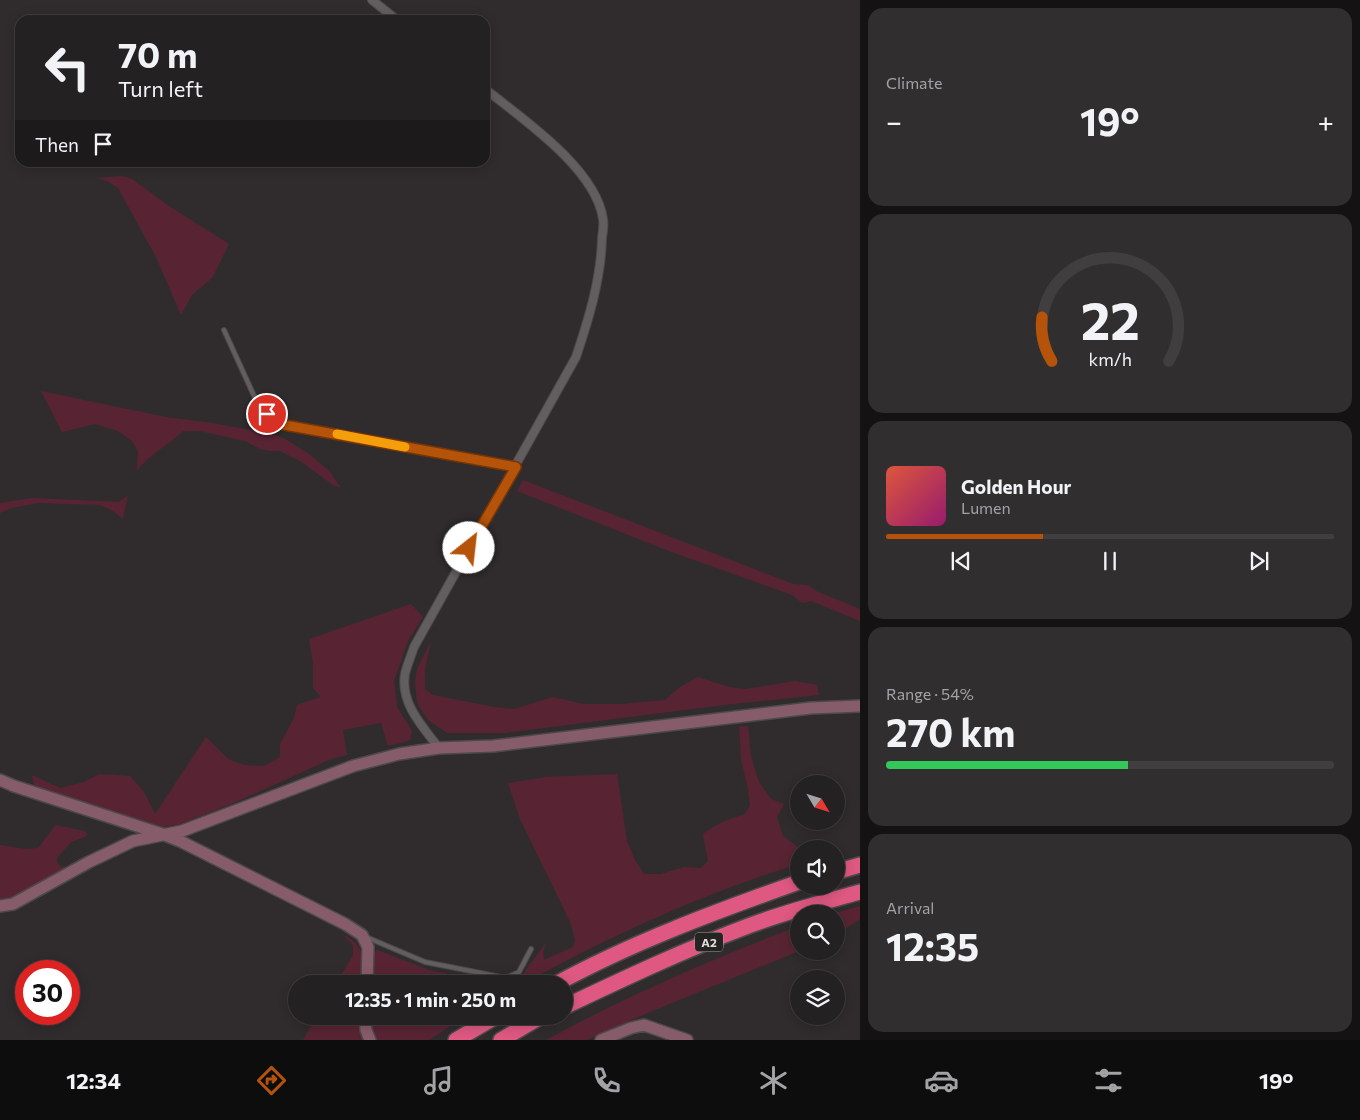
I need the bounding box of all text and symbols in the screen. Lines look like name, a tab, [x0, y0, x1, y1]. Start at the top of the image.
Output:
text: 70 m	[118, 32, 198, 75]
icon: left	[35, 35, 100, 100]
text: Climate	[886, 73, 942, 92]
text: Turn left	[118, 75, 203, 102]
text: 19°	[1080, 97, 1140, 144]
text: −	[886, 104, 902, 138]
text: +	[1318, 104, 1334, 138]
icon: arrive	[89, 130, 117, 158]
text: Then	[35, 133, 79, 156]
text: 22	[1080, 287, 1140, 351]
text: km/h	[1088, 348, 1132, 370]
pin	[246, 393, 288, 435]
icon: arrive	[253, 400, 281, 428]
text: Golden Hour	[961, 475, 1071, 498]
text: Lumen	[961, 498, 1011, 517]
position arrow	[442, 521, 494, 573]
icon: previous	[947, 547, 975, 575]
icon: pause	[1096, 547, 1124, 575]
icon: next	[1245, 547, 1273, 575]
text: Range · 54%	[886, 684, 974, 703]
text: 270 km	[886, 708, 1016, 755]
north arrow	[790, 775, 845, 830]
map controls	[790, 775, 845, 1025]
button: sound	[790, 840, 845, 895]
text: Arrival	[886, 898, 934, 917]
button: search	[790, 905, 845, 960]
text: 12:35	[886, 922, 979, 969]
road number: A2	[695, 932, 723, 952]
speed limit sign: 30	[15, 960, 80, 1025]
button: layers	[790, 970, 845, 1025]
text: 12:35 · 1 min · 250 m	[345, 988, 516, 1011]
icon: directions	[254, 1063, 289, 1098]
icon: music	[421, 1063, 456, 1098]
icon: phone	[589, 1063, 624, 1098]
icon: climate	[756, 1063, 791, 1098]
icon: car	[924, 1063, 959, 1098]
icon: filters	[1091, 1063, 1126, 1098]
text: 12:34	[66, 1067, 121, 1094]
text: 19°	[1259, 1067, 1294, 1094]

